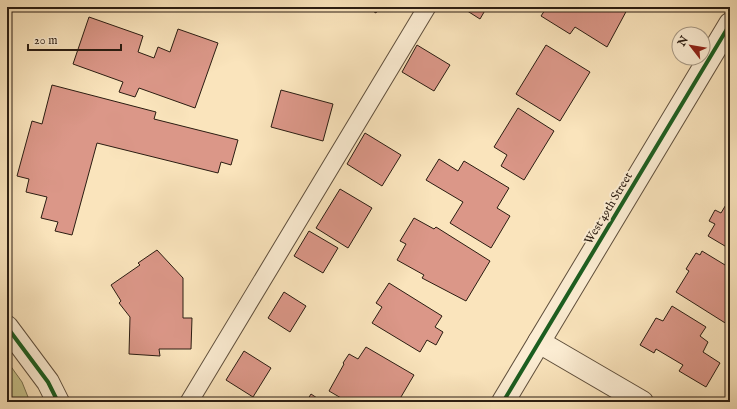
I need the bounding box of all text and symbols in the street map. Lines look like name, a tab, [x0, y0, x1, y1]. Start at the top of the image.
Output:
scale bar	[28, 26, 121, 52]
north arrow	[671, 26, 711, 66]
text: 20 m	[34, 33, 57, 48]
text: N	[674, 33, 692, 50]
street label: West 49th Street	[581, 170, 636, 247]

